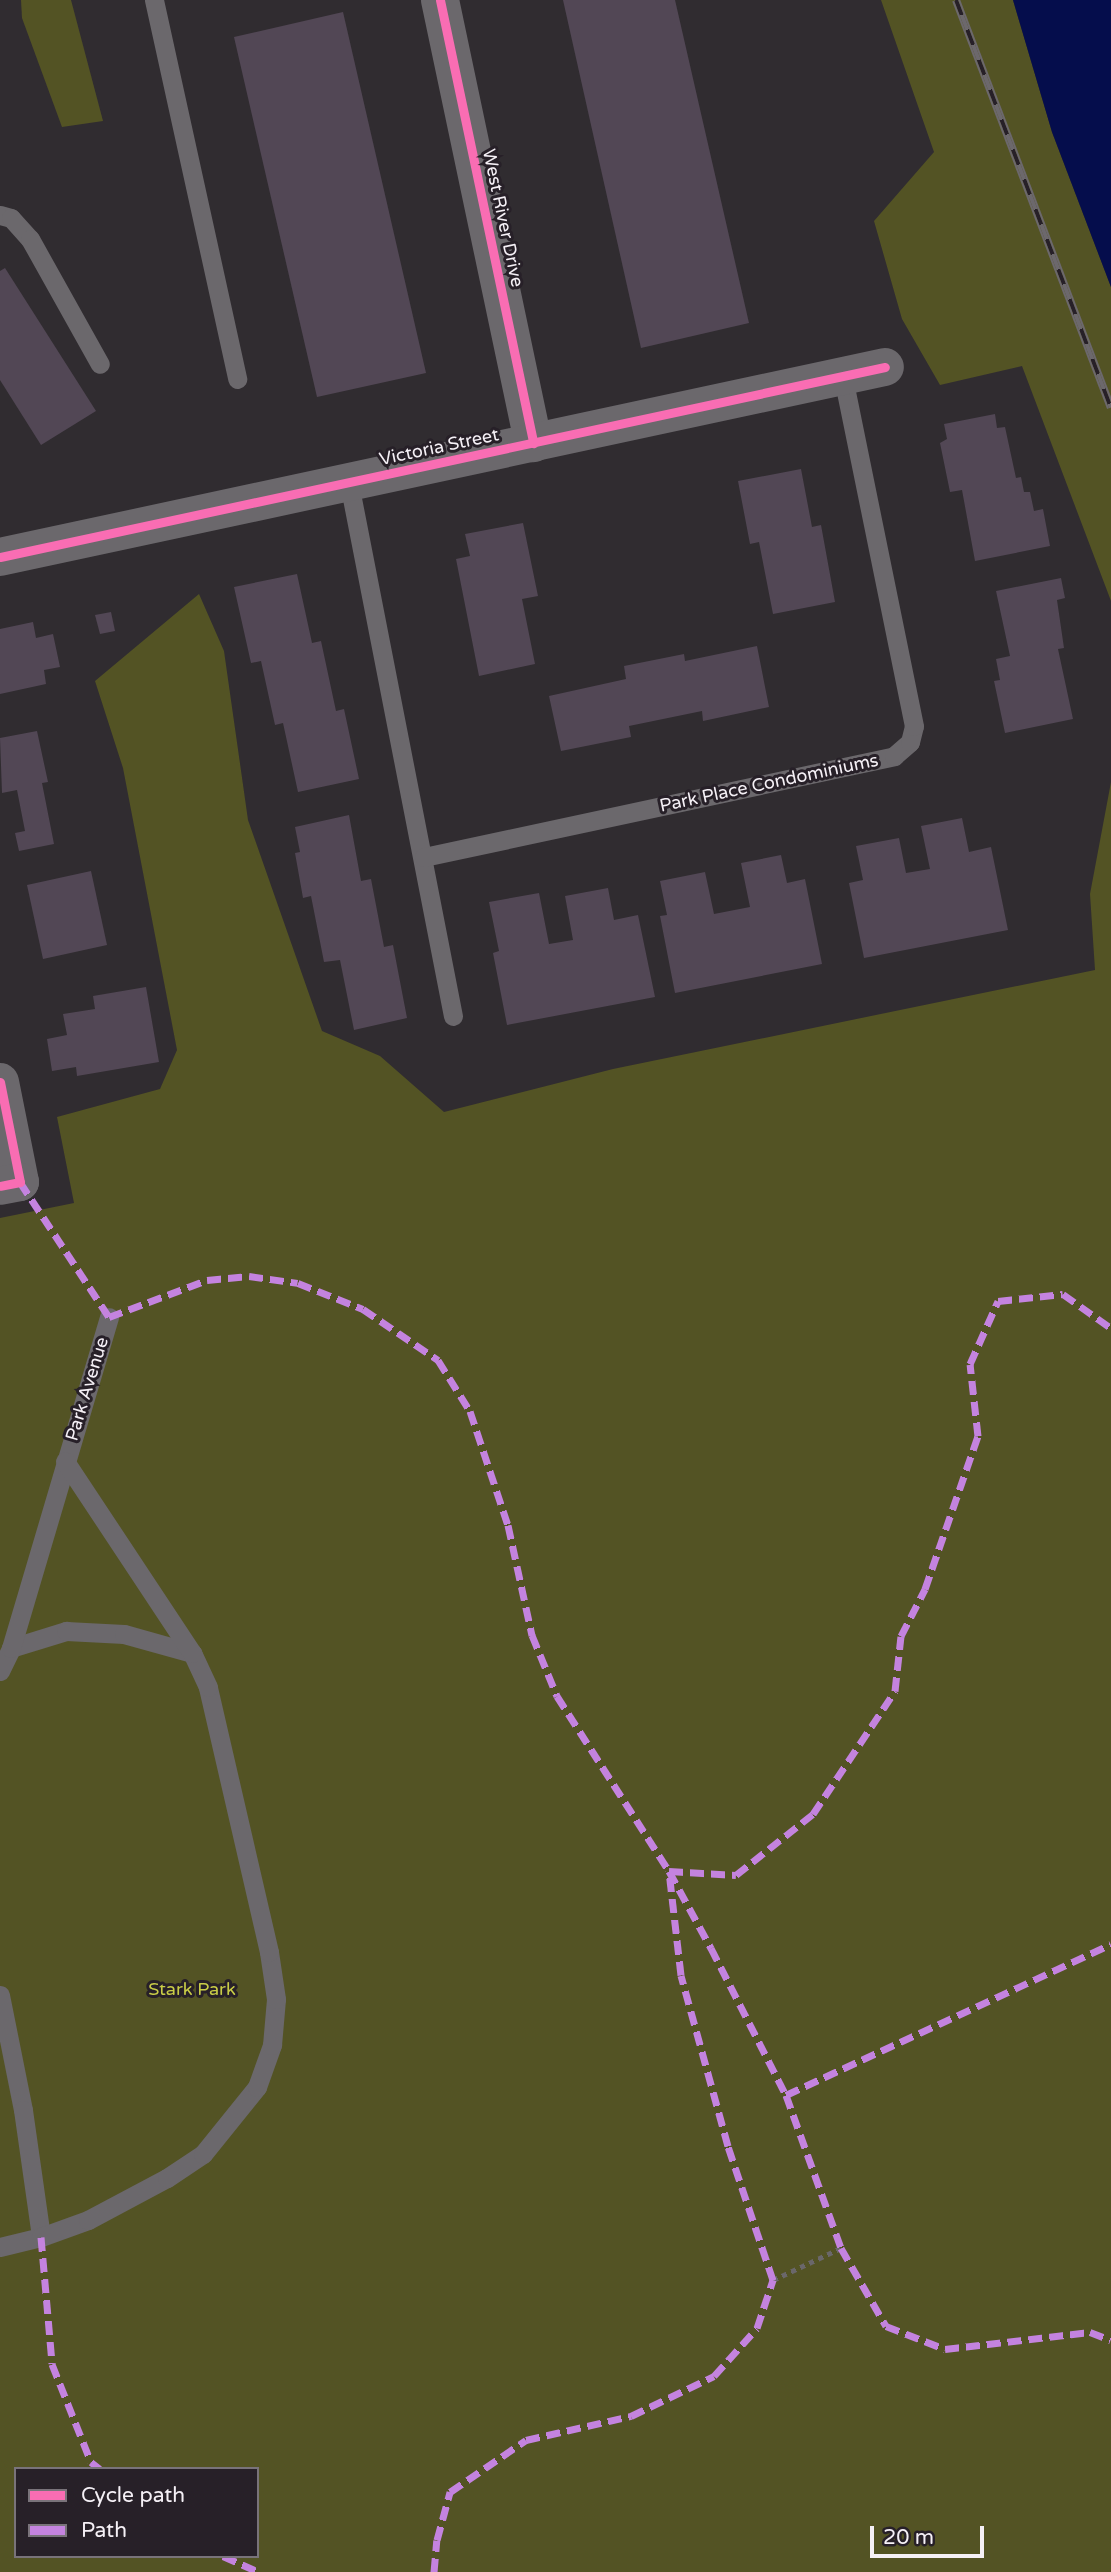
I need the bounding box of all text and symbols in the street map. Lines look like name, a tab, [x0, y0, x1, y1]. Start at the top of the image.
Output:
street label: West River Drive	[478, 147, 528, 289]
street label: Victoria Street	[377, 424, 501, 470]
street label: Park Place Condominiums	[658, 749, 880, 817]
street label: Park Avenue	[61, 1334, 113, 1444]
park label: Stark Park	[148, 1978, 236, 2000]
legend	[14, 2467, 259, 2558]
text: Cycle path	[81, 2483, 185, 2508]
scale bar	[873, 2512, 987, 2556]
text: Path	[81, 2518, 127, 2543]
text: 20 m	[883, 2525, 934, 2550]

